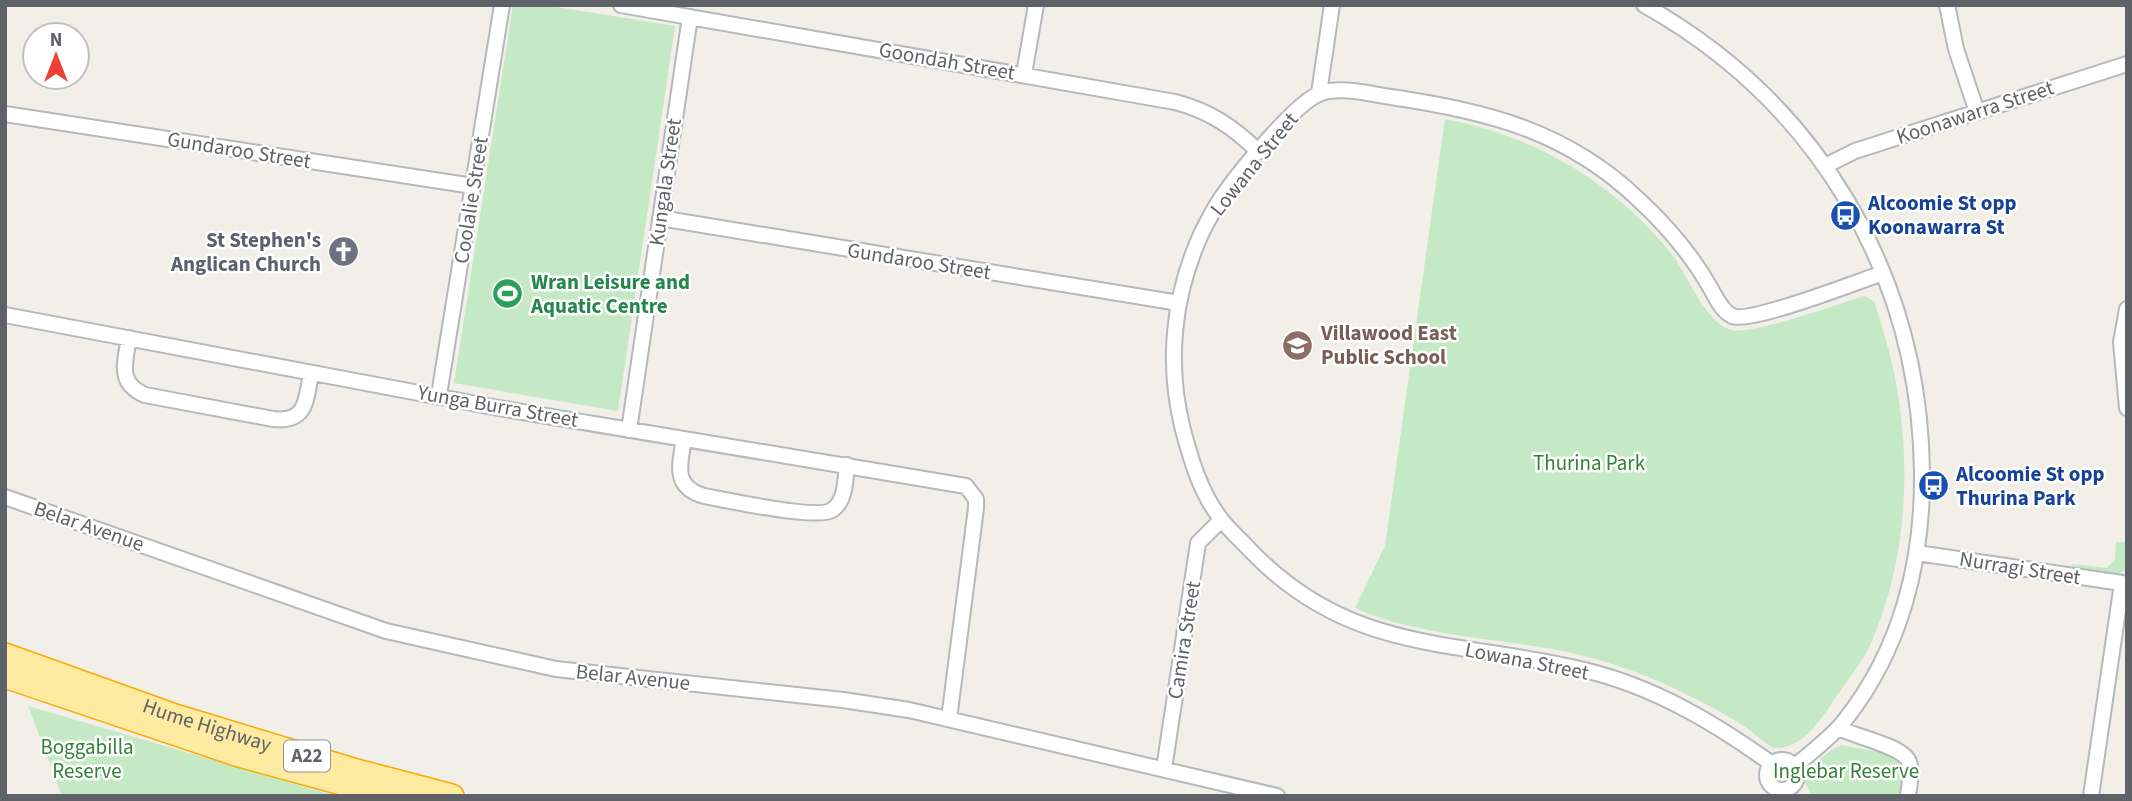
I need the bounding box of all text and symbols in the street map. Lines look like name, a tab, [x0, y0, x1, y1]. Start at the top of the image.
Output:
north arrow	[21, 21, 91, 91]
text: N	[50, 27, 62, 54]
street label: Goondah Street	[877, 34, 1017, 88]
street label: Koonawarra Street	[1892, 72, 2058, 152]
street label: Lowana Street	[1203, 106, 1305, 222]
street label: Kungala Street	[641, 116, 689, 248]
street label: Gundaroo Street	[165, 124, 313, 176]
street label: Coolalie Street	[446, 134, 496, 266]
place label: Alcoomie St opp Koonawarra St	[1867, 188, 2017, 242]
bus stop icon: Alcoomie St opp Koonawarra St	[1828, 198, 1862, 232]
place label: St Stephen's Anglican Church	[170, 225, 321, 279]
church icon: St Stephen's Anglican Church	[327, 235, 361, 269]
street label: Gundaroo Street	[845, 235, 993, 287]
place label: Wran Leisure and Aquatic Centre	[530, 267, 690, 321]
sports icon: Wran Leisure and Aquatic Centre	[491, 277, 525, 311]
place label: Villawood East Public School	[1320, 318, 1457, 372]
school or university icon: Villawood East Public School	[1281, 328, 1315, 362]
street label: Yunga Burra Street	[414, 377, 581, 435]
park label: Thurina Park	[1533, 448, 1646, 478]
place label: Alcoomie St opp Thurina Park	[1955, 459, 2105, 513]
bus stop icon: Alcoomie St opp Thurina Park	[1916, 469, 1950, 503]
street label: Belar Avenue	[30, 493, 148, 559]
street label: Nurragi Street	[1957, 544, 2083, 592]
street label: Camira Street	[1160, 579, 1208, 701]
street label: Lowana Street	[1462, 634, 1592, 688]
street label: Belar Avenue	[574, 656, 692, 698]
street label: Hume Highway	[139, 691, 275, 759]
park label: Boggabilla Reserve	[40, 732, 134, 786]
road number: A22	[284, 740, 330, 772]
park label: Inglebar Reserve	[1773, 756, 1919, 786]

